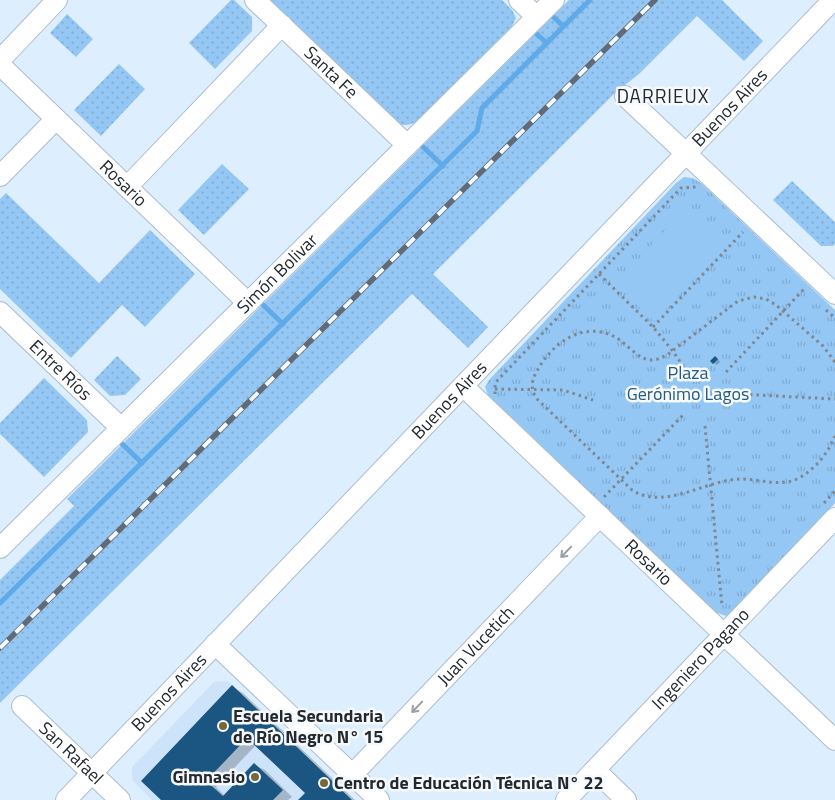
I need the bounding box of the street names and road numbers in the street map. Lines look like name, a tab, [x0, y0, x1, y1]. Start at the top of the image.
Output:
street label: Santa Fe	[298, 40, 365, 105]
street label: Buenos Aires	[685, 62, 774, 153]
street label: Rosario	[94, 153, 154, 213]
street label: Simón Bolivar	[230, 227, 324, 320]
street label: Entre Ríos	[23, 333, 98, 406]
street label: Buenos Aires	[405, 355, 493, 445]
street label: Rosario	[619, 532, 679, 592]
street label: Juan Vucetich	[431, 599, 520, 691]
street label: Ingeniero Pagano	[645, 602, 756, 716]
street label: Buenos Aires	[125, 647, 213, 737]
street label: San Rafael	[33, 715, 110, 790]

